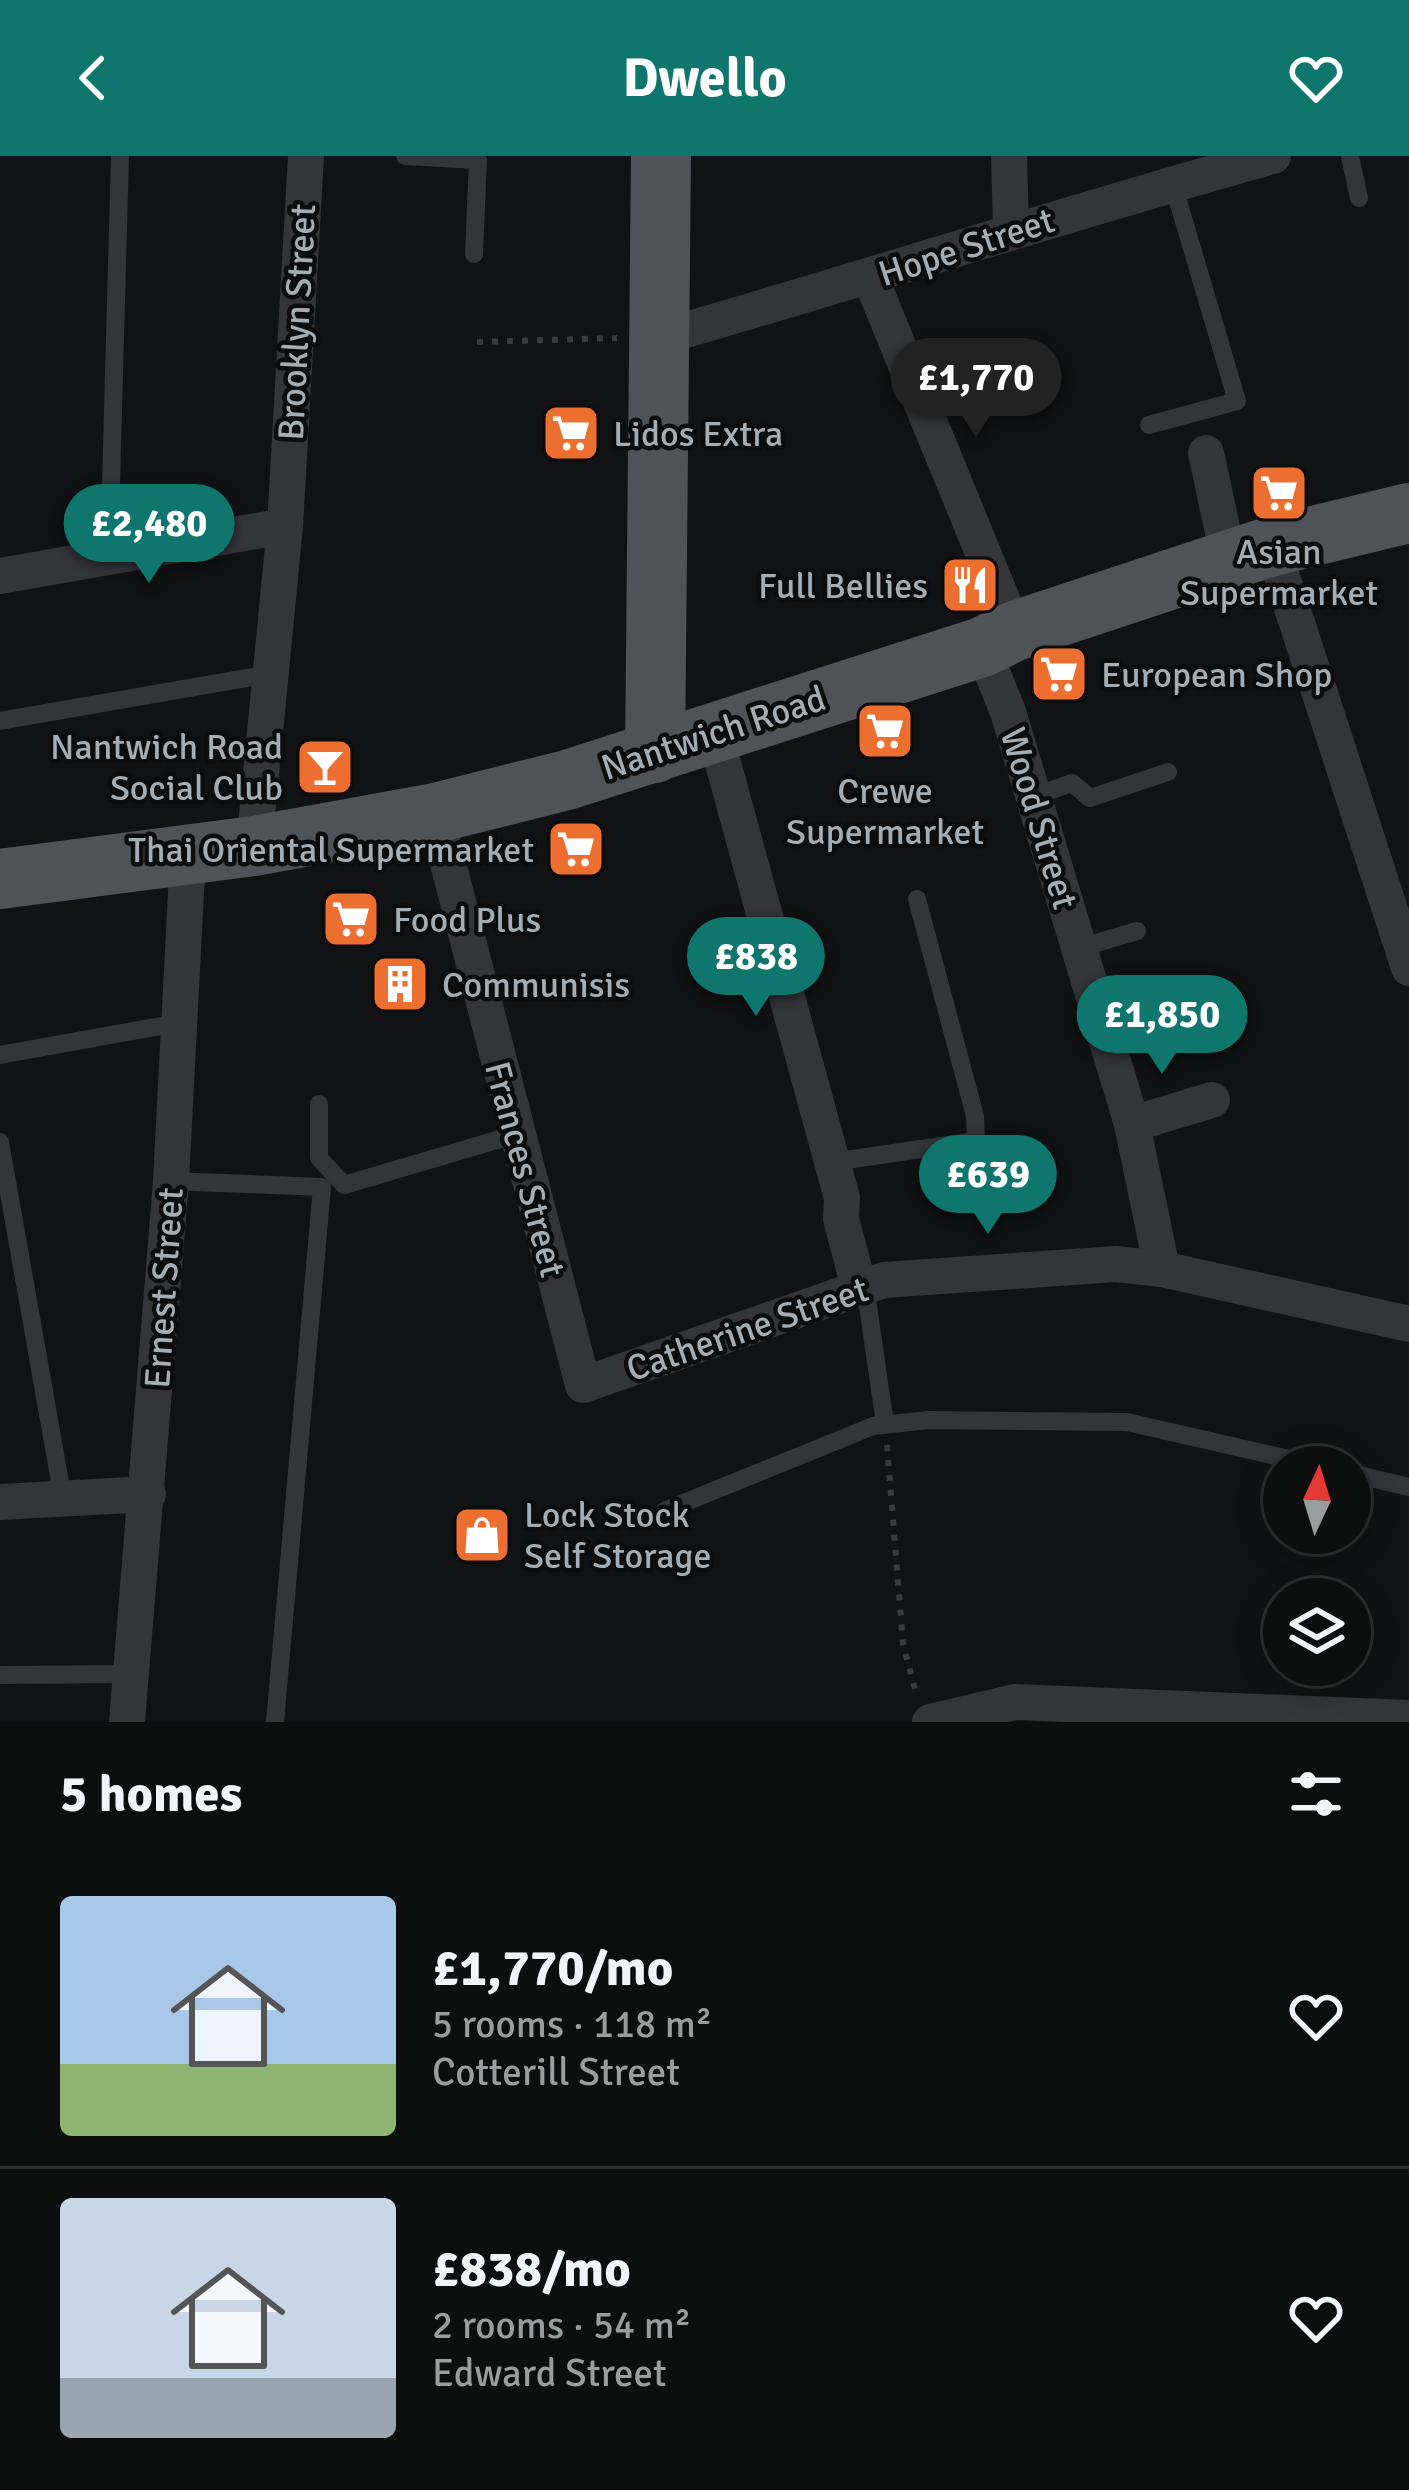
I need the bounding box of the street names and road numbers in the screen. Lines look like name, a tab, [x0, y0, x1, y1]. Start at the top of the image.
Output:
street label: Hope Street	[873, 198, 1060, 297]
street label: Brooklyn Street	[269, 203, 326, 442]
street label: Nantwich Road	[596, 676, 831, 791]
street label: Wood Street	[990, 722, 1087, 915]
street label: Frances Street	[474, 1057, 575, 1282]
street label: Ernest Street	[135, 1186, 194, 1390]
street label: Catherine Street	[621, 1267, 874, 1392]

